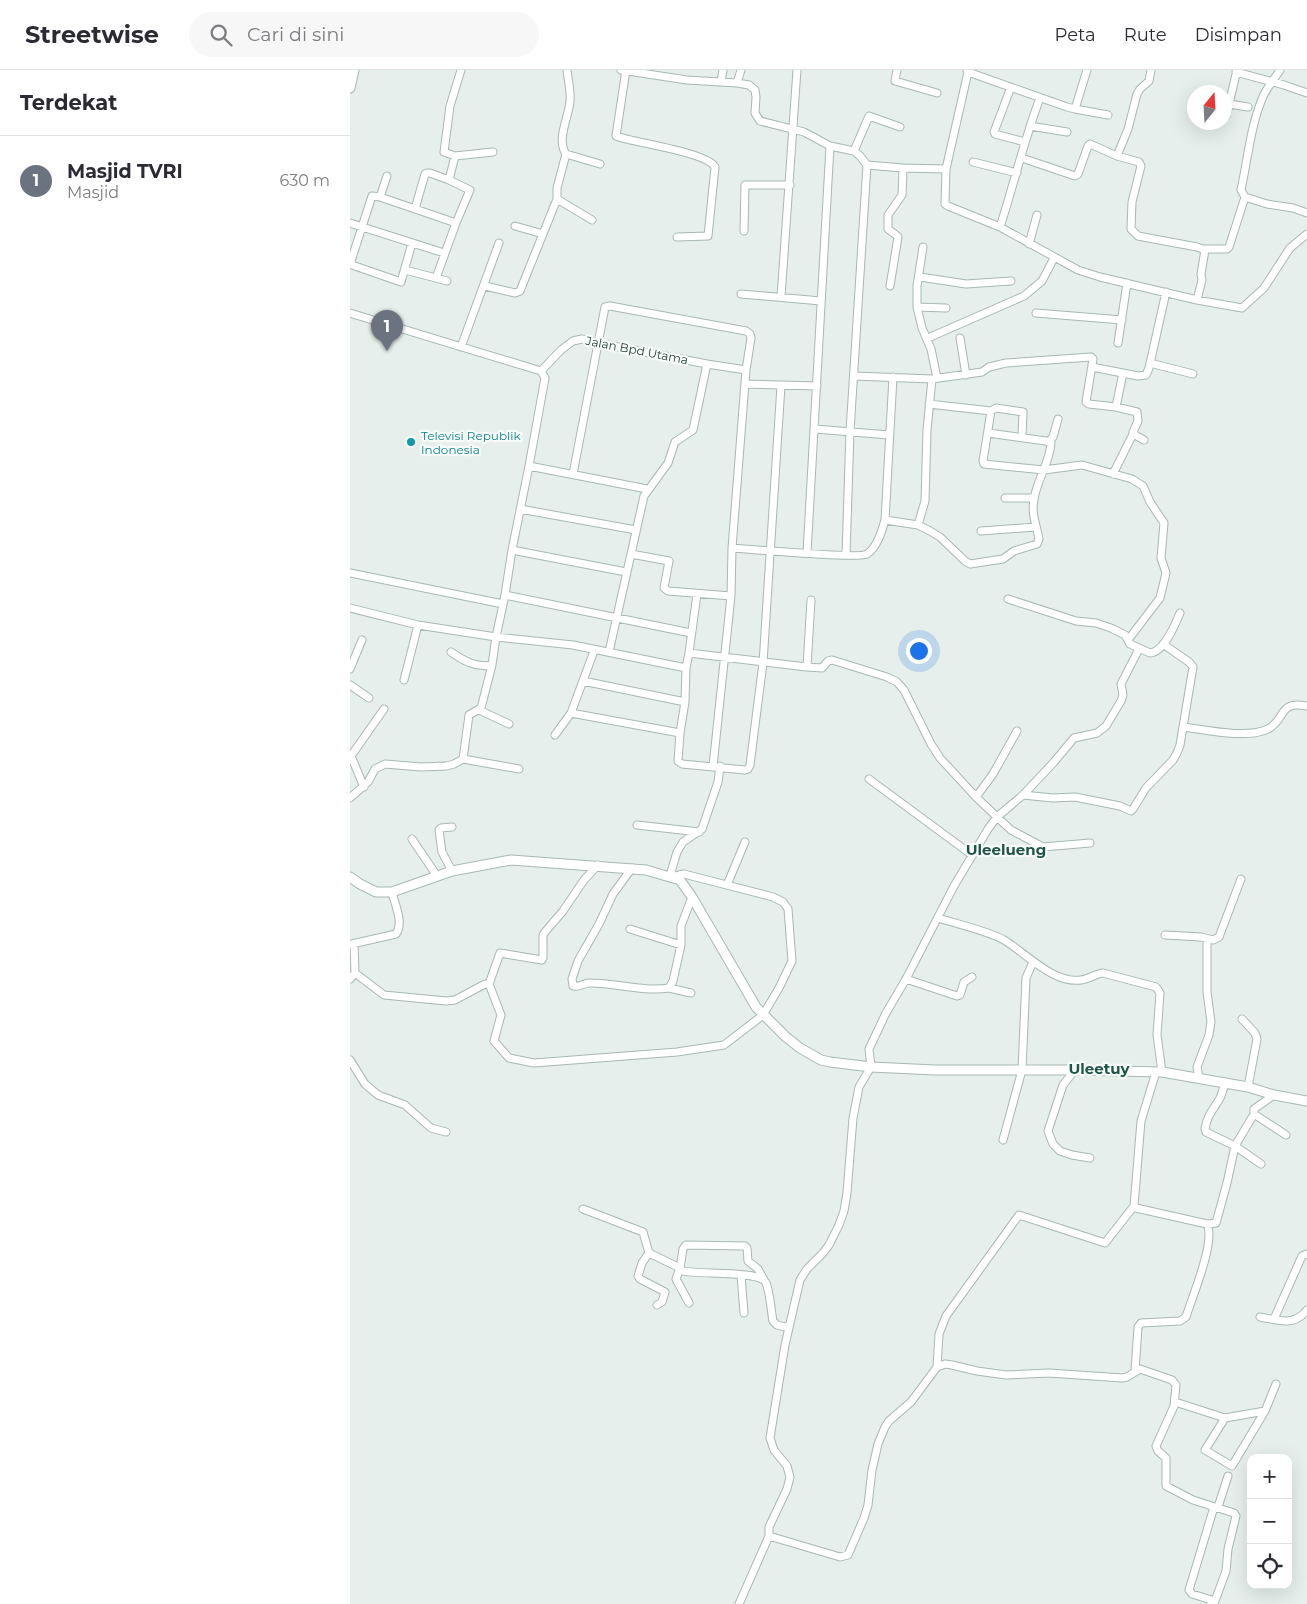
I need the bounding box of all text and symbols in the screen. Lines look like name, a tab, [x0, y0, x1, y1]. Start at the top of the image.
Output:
search box	[189, 12, 539, 57]
text: Streetwise	[25, 20, 159, 49]
icon: search	[207, 21, 235, 49]
text: Cari di sini	[247, 23, 344, 46]
text: Peta	[1055, 24, 1096, 46]
text: Rute	[1124, 24, 1167, 46]
text: Disimpan	[1195, 24, 1282, 46]
north arrow	[1187, 85, 1232, 130]
text: Terdekat	[20, 90, 117, 115]
text: Masjid TVRI	[67, 160, 183, 183]
text: 1	[33, 171, 39, 190]
text: 630 m	[279, 171, 330, 190]
text: Masjid	[67, 183, 119, 202]
pin: 1	[371, 310, 403, 351]
street label: Jalan Bpd Utama	[583, 333, 690, 367]
place label: Televisi Republik Indonesia	[421, 428, 522, 457]
marker: Televisi Republik Indonesia	[405, 436, 417, 448]
your location	[906, 638, 932, 664]
district label: Uleelueng	[966, 840, 1046, 859]
district label: Uleetuy	[1068, 1059, 1131, 1078]
map controls	[1247, 1454, 1292, 1589]
button: +	[1247, 1454, 1292, 1499]
button: −	[1247, 1499, 1292, 1544]
button: locate	[1247, 1544, 1292, 1589]

